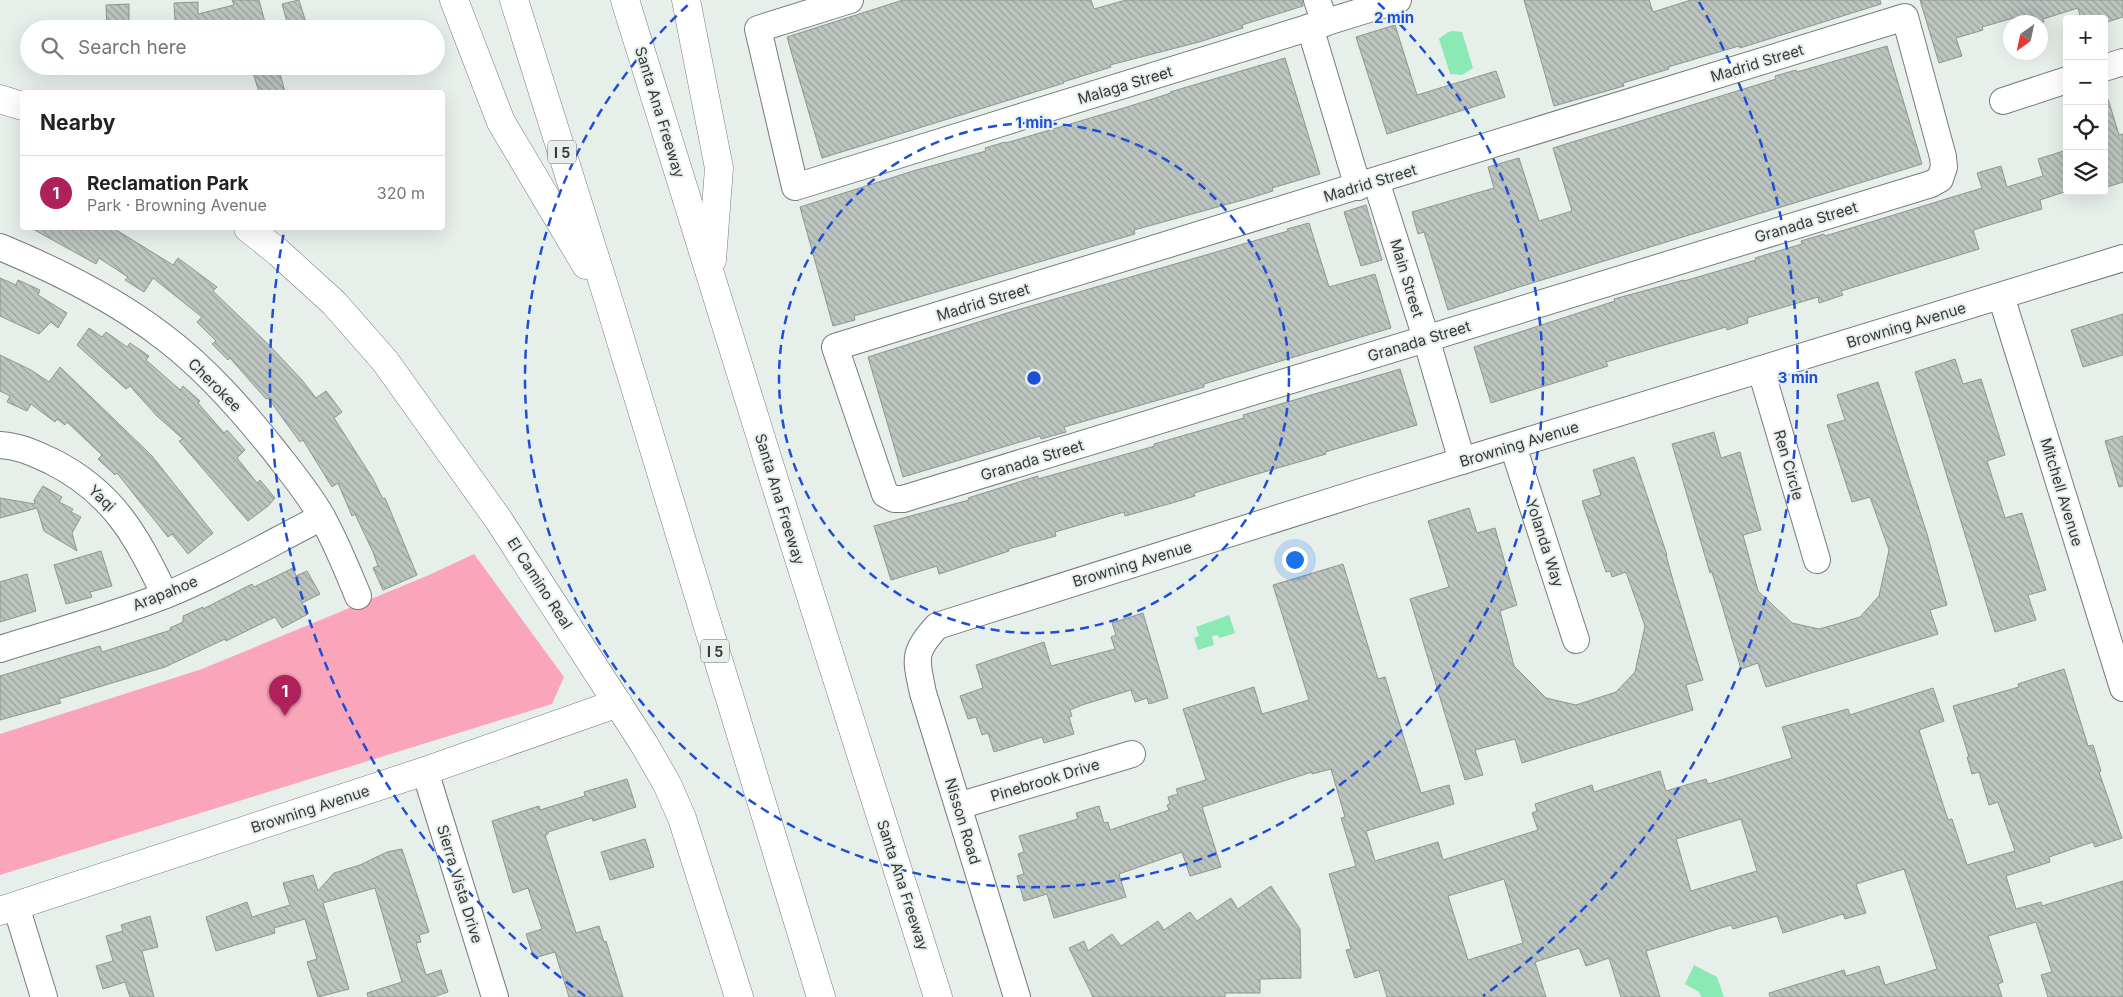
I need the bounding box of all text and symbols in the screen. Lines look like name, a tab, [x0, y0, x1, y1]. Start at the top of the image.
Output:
text: 2 min	[1374, 8, 1414, 27]
north arrow	[2003, 15, 2048, 60]
map controls	[2063, 15, 2108, 195]
button: +	[2063, 15, 2108, 60]
search box	[20, 20, 445, 75]
icon: search	[38, 34, 66, 62]
text: Search here	[78, 36, 187, 59]
street label: Madrid Street	[1708, 40, 1806, 86]
street label: Santa Ana Freeway	[631, 44, 689, 181]
button: −	[2063, 60, 2108, 105]
street label: Malaga Street	[1075, 62, 1175, 108]
button: locate	[2063, 105, 2108, 150]
text: Nearby	[40, 110, 115, 135]
text: 1 min	[1015, 113, 1053, 132]
road number: I 5	[548, 140, 576, 163]
button: layers	[2063, 150, 2108, 195]
street label: Madrid Street	[1321, 160, 1419, 206]
text: Reclamation Park	[87, 172, 249, 195]
text: 1	[53, 183, 59, 203]
text: 320 m	[377, 183, 425, 203]
text: Park · Browning Avenue	[87, 195, 267, 215]
street label: Granada Street	[1752, 197, 1860, 247]
street label: Main Street	[1386, 236, 1428, 320]
street label: Madrid Street	[934, 279, 1032, 325]
street label: Browning Avenue	[1844, 298, 1968, 352]
street label: Granada Street	[1365, 316, 1473, 366]
street label: Cherokee	[184, 354, 246, 416]
text: 3 min	[1778, 368, 1818, 387]
centre of rings	[1025, 369, 1043, 387]
street label: Browning Avenue	[1457, 417, 1581, 471]
street label: Ren Circle	[1770, 428, 1808, 502]
street label: Santa Ana Freeway	[751, 431, 809, 568]
street label: Granada Street	[978, 435, 1086, 485]
street label: Mitchell Avenue	[2036, 436, 2088, 548]
street label: Yaqi	[84, 481, 120, 515]
street label: Yolanda Way	[1522, 497, 1568, 590]
street label: El Camino Real	[503, 534, 577, 632]
street label: Browning Avenue	[1070, 537, 1194, 591]
your location	[1282, 547, 1308, 573]
street label: Arapahoe	[130, 571, 200, 615]
road number: I 5	[701, 640, 729, 662]
pin: 1	[269, 675, 301, 716]
street label: Pinebrook Drive	[988, 754, 1102, 806]
street label: Nisson Road	[941, 776, 985, 866]
street label: Browning Avenue	[248, 781, 372, 837]
street label: Santa Ana Freeway	[873, 817, 933, 953]
street label: Sierra Vista Drive	[433, 822, 487, 946]

